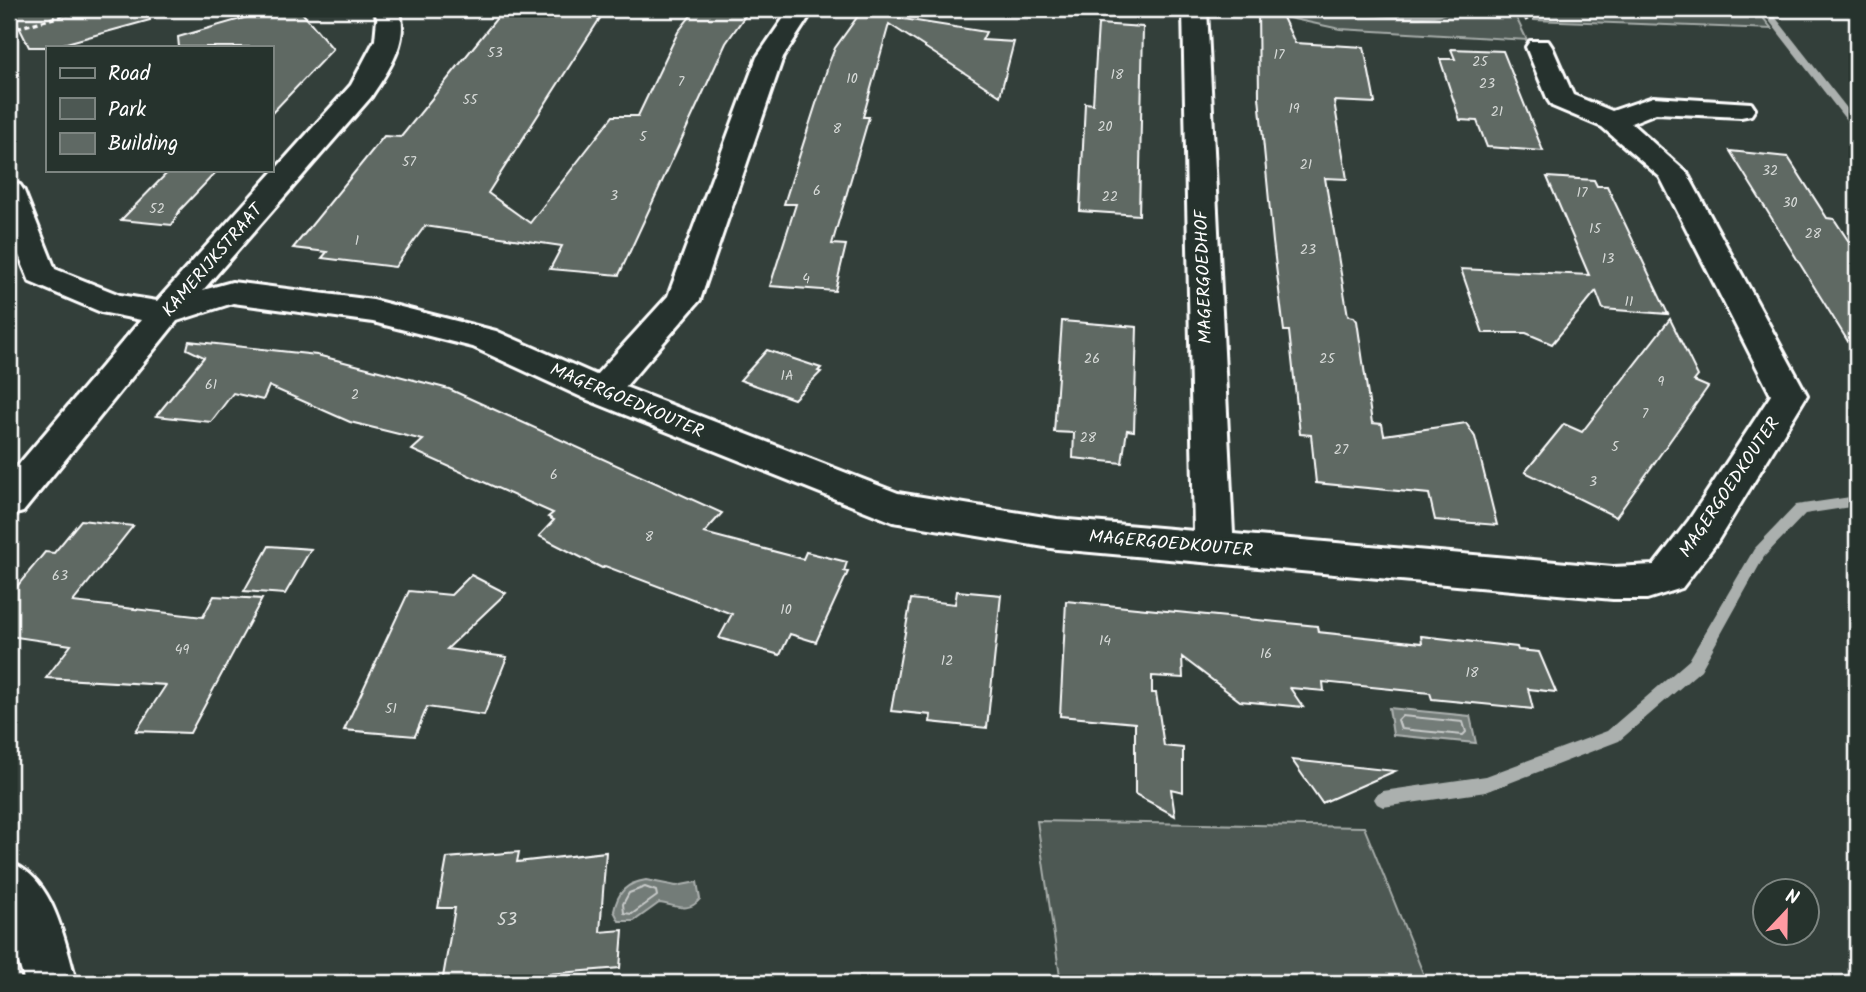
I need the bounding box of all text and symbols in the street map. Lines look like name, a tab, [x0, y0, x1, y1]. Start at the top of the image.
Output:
house number: 53	[487, 42, 503, 64]
house number: 17	[1274, 44, 1285, 66]
legend	[46, 46, 273, 172]
house number: 25	[1472, 51, 1489, 73]
text: Road	[108, 58, 151, 91]
house number: 18	[1111, 64, 1124, 86]
house number: 10	[846, 68, 858, 90]
house number: 7	[678, 71, 685, 93]
house number: 23	[1479, 73, 1495, 95]
house number: 55	[462, 89, 479, 111]
text: Park	[108, 94, 146, 127]
house number: 19	[1288, 98, 1300, 120]
house number: 21	[1491, 101, 1503, 123]
house number: 20	[1097, 116, 1113, 138]
house number: 8	[833, 118, 842, 140]
house number: 5	[639, 126, 648, 148]
text: Building	[108, 128, 178, 161]
house number: 57	[402, 151, 417, 173]
house number: 21	[1300, 154, 1312, 176]
house number: 32	[1762, 160, 1778, 182]
house number: 6	[813, 180, 821, 202]
house number: 17	[1577, 182, 1588, 204]
house number: 3	[610, 185, 618, 207]
house number: 22	[1102, 186, 1118, 208]
house number: 30	[1783, 192, 1798, 214]
street label: KAMERIJKSTRAAT	[155, 197, 272, 324]
house number: 52	[149, 198, 165, 220]
street label: MAGERGOEDHOF	[1188, 208, 1221, 344]
house number: 15	[1589, 218, 1602, 240]
house number: 28	[1805, 223, 1822, 245]
house number: 1	[355, 230, 359, 252]
house number: 23	[1300, 239, 1316, 261]
house number: 13	[1602, 248, 1614, 270]
house number: 4	[802, 268, 810, 290]
house number: 11	[1625, 291, 1633, 313]
house number: 26	[1084, 348, 1100, 370]
house number: 25	[1319, 348, 1336, 370]
street label: MAGERGOEDKOUTER	[545, 356, 708, 447]
house number: 1A	[781, 365, 793, 387]
house number: 9	[1658, 371, 1665, 393]
house number: 61	[205, 374, 217, 396]
house number: 2	[351, 384, 359, 406]
house number: 7	[1642, 403, 1649, 425]
street label: MAGERGOEDKOUTER	[1672, 412, 1788, 564]
house number: 28	[1080, 427, 1097, 449]
house number: 5	[1611, 436, 1620, 458]
house number: 27	[1334, 439, 1349, 461]
house number: 6	[550, 464, 558, 486]
house number: 3	[1589, 471, 1597, 493]
street label: MAGERGOEDKOUTER	[1088, 523, 1254, 566]
house number: 8	[645, 526, 654, 548]
house number: 63	[52, 565, 68, 587]
house number: 10	[780, 599, 792, 621]
house number: 14	[1099, 630, 1111, 652]
house number: 49	[175, 639, 189, 661]
house number: 16	[1260, 643, 1272, 665]
house number: 12	[941, 650, 953, 672]
house number: 18	[1466, 662, 1479, 684]
house number: 51	[385, 698, 397, 720]
north arrow	[1750, 876, 1820, 946]
text: N	[1780, 882, 1803, 914]
house number: 53	[497, 906, 517, 935]

